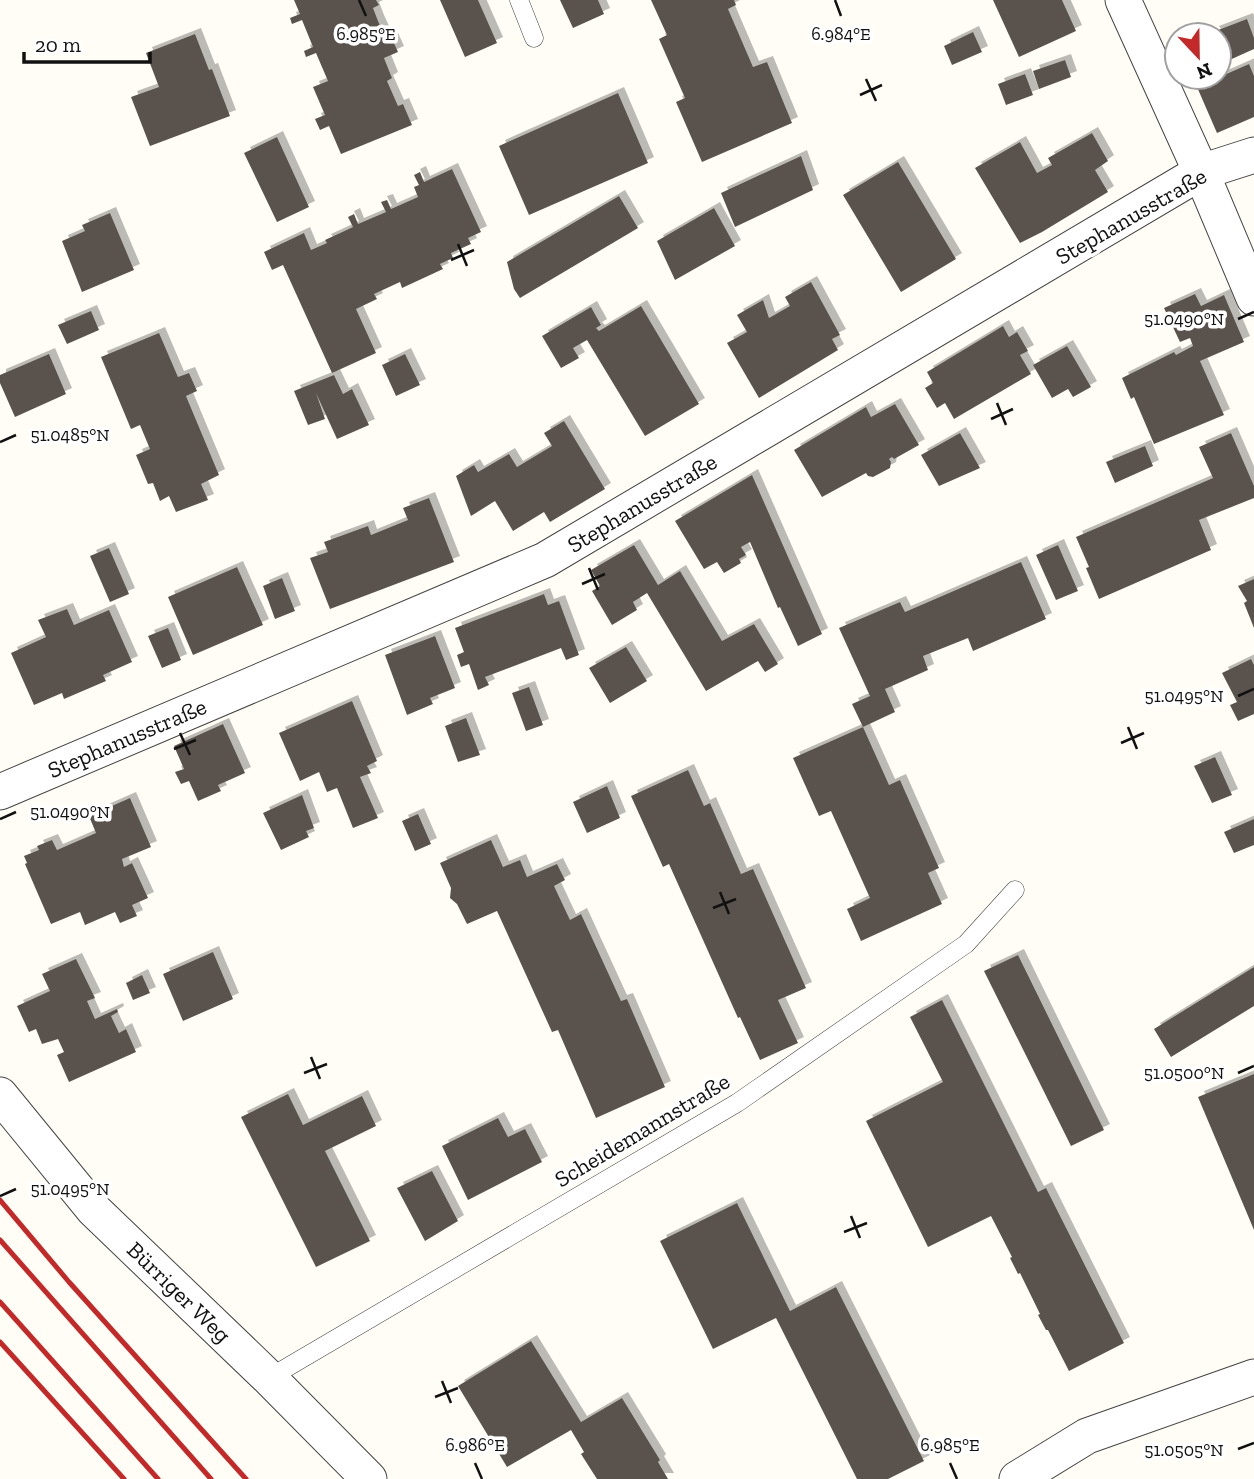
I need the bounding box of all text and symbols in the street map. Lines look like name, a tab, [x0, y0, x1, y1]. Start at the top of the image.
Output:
scale bar	[24, 21, 150, 65]
north arrow	[1163, 21, 1233, 91]
text: 6.985°E	[336, 23, 396, 45]
text: 6.984°E	[811, 23, 871, 45]
text: 20 m	[35, 32, 81, 57]
text: N	[1193, 58, 1215, 85]
street label: Stephanusstraße	[1051, 161, 1211, 271]
text: 51.0490°N	[1144, 308, 1224, 330]
text: 51.0485°N	[30, 424, 110, 446]
street label: Stephanusstraße	[562, 447, 722, 559]
text: 51.0495°N	[1145, 685, 1223, 707]
street label: Stephanusstraße	[43, 692, 211, 784]
text: 51.0490°N	[30, 801, 110, 823]
text: 51.0500°N	[1144, 1062, 1224, 1084]
street label: Scheidemannstraße	[550, 1067, 734, 1193]
text: 51.0495°N	[31, 1178, 109, 1200]
street label: Bürriger Weg	[121, 1236, 237, 1349]
text: 6.986°E	[445, 1434, 505, 1456]
text: 6.985°E	[920, 1434, 980, 1456]
text: 51.0505°N	[1144, 1439, 1224, 1461]

